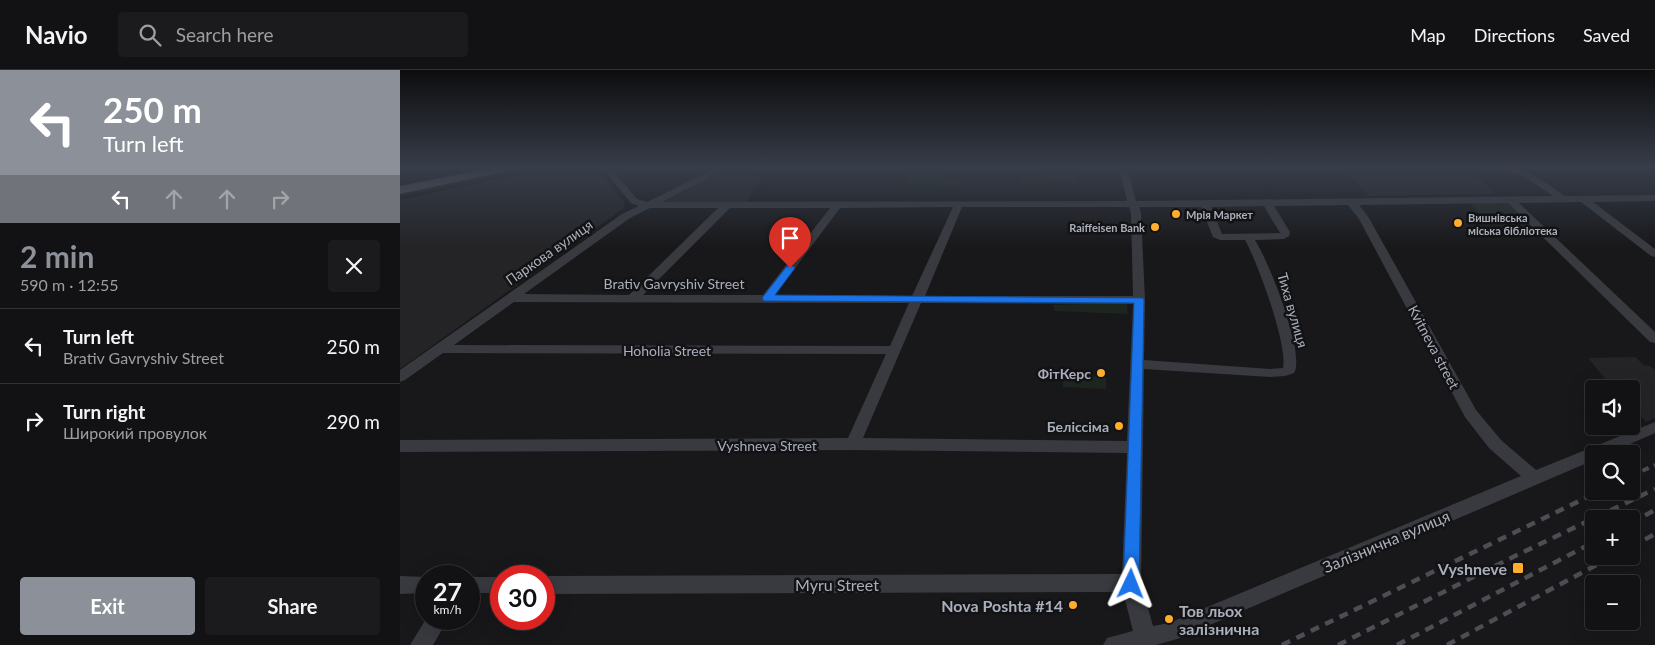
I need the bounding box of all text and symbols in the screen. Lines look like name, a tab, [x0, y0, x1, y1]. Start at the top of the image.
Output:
search box	[118, 12, 468, 57]
text: Navio	[25, 20, 88, 49]
icon: search	[136, 21, 164, 49]
text: Search here	[176, 23, 274, 46]
text: Map	[1410, 24, 1446, 46]
text: Directions	[1474, 24, 1555, 46]
text: Saved	[1583, 24, 1630, 46]
text: 250 m	[103, 88, 202, 130]
icon: left	[20, 90, 85, 155]
text: Turn left	[103, 130, 184, 157]
icon: left	[107, 185, 135, 213]
icon: ahead	[160, 185, 188, 213]
icon: ahead	[213, 185, 241, 213]
icon: right	[266, 185, 294, 213]
marker: Мрія Маркет	[1170, 208, 1182, 220]
place label: Мрія Маркет	[1186, 208, 1253, 221]
place label: Вишнівська міська бібліотека	[1468, 211, 1558, 237]
street label: Паркова вулиця	[502, 216, 596, 288]
pin	[769, 217, 811, 268]
marker: Вишнівська міська бібліотека	[1452, 217, 1464, 229]
place label: Raiffeisen Bank	[1069, 221, 1145, 234]
marker: Raiffeisen Bank	[1149, 221, 1161, 233]
icon: arrive	[776, 224, 804, 252]
text: 2 min	[20, 238, 94, 274]
button: close	[328, 240, 380, 292]
street label: Тиха вулиця	[1274, 271, 1312, 349]
text: 590 m · 12:55	[20, 275, 119, 294]
street label: Brativ Gavryshiv Street	[604, 275, 744, 292]
street label: Kvitneva street	[1405, 302, 1463, 392]
text: Turn left	[63, 325, 134, 348]
icon: left	[20, 332, 48, 360]
text: 250 m	[326, 335, 380, 358]
street label: Hoholia Street	[623, 342, 711, 359]
text: Brativ Gavryshiv Street	[63, 348, 224, 367]
place label: ФітКерс	[1038, 365, 1091, 382]
marker: ФітКерс	[1095, 367, 1107, 379]
map controls	[1585, 380, 1640, 630]
button: sound	[1585, 380, 1640, 435]
text: Turn right	[63, 400, 145, 423]
icon: right	[20, 407, 48, 435]
text: 290 m	[326, 410, 380, 433]
place label: Беліссіма	[1047, 418, 1109, 435]
marker: Беліссіма	[1113, 420, 1125, 432]
text: Широкий провулок	[63, 423, 207, 442]
street label: Vyshneva Street	[717, 437, 817, 454]
button: search	[1585, 445, 1640, 500]
street label: Залізнична вулиця	[1320, 506, 1452, 576]
button: +	[1585, 510, 1640, 565]
position arrow	[1104, 557, 1156, 609]
place label: Vyshneve	[1437, 559, 1507, 578]
marker: Vyshneve	[1511, 561, 1525, 575]
speed limit sign: 30	[490, 565, 555, 630]
street label: Myru Street	[795, 575, 879, 594]
button: −	[1585, 575, 1640, 630]
text: 27	[433, 576, 462, 606]
button: Exit	[20, 577, 195, 635]
button: Share	[205, 577, 380, 635]
place label: Nova Poshta #14	[941, 596, 1063, 615]
marker: Nova Poshta #14	[1067, 599, 1079, 611]
place label: Тов льох залізнична	[1179, 601, 1259, 638]
text: km/h	[433, 602, 462, 617]
marker: Тов льох залізнична	[1163, 613, 1175, 625]

